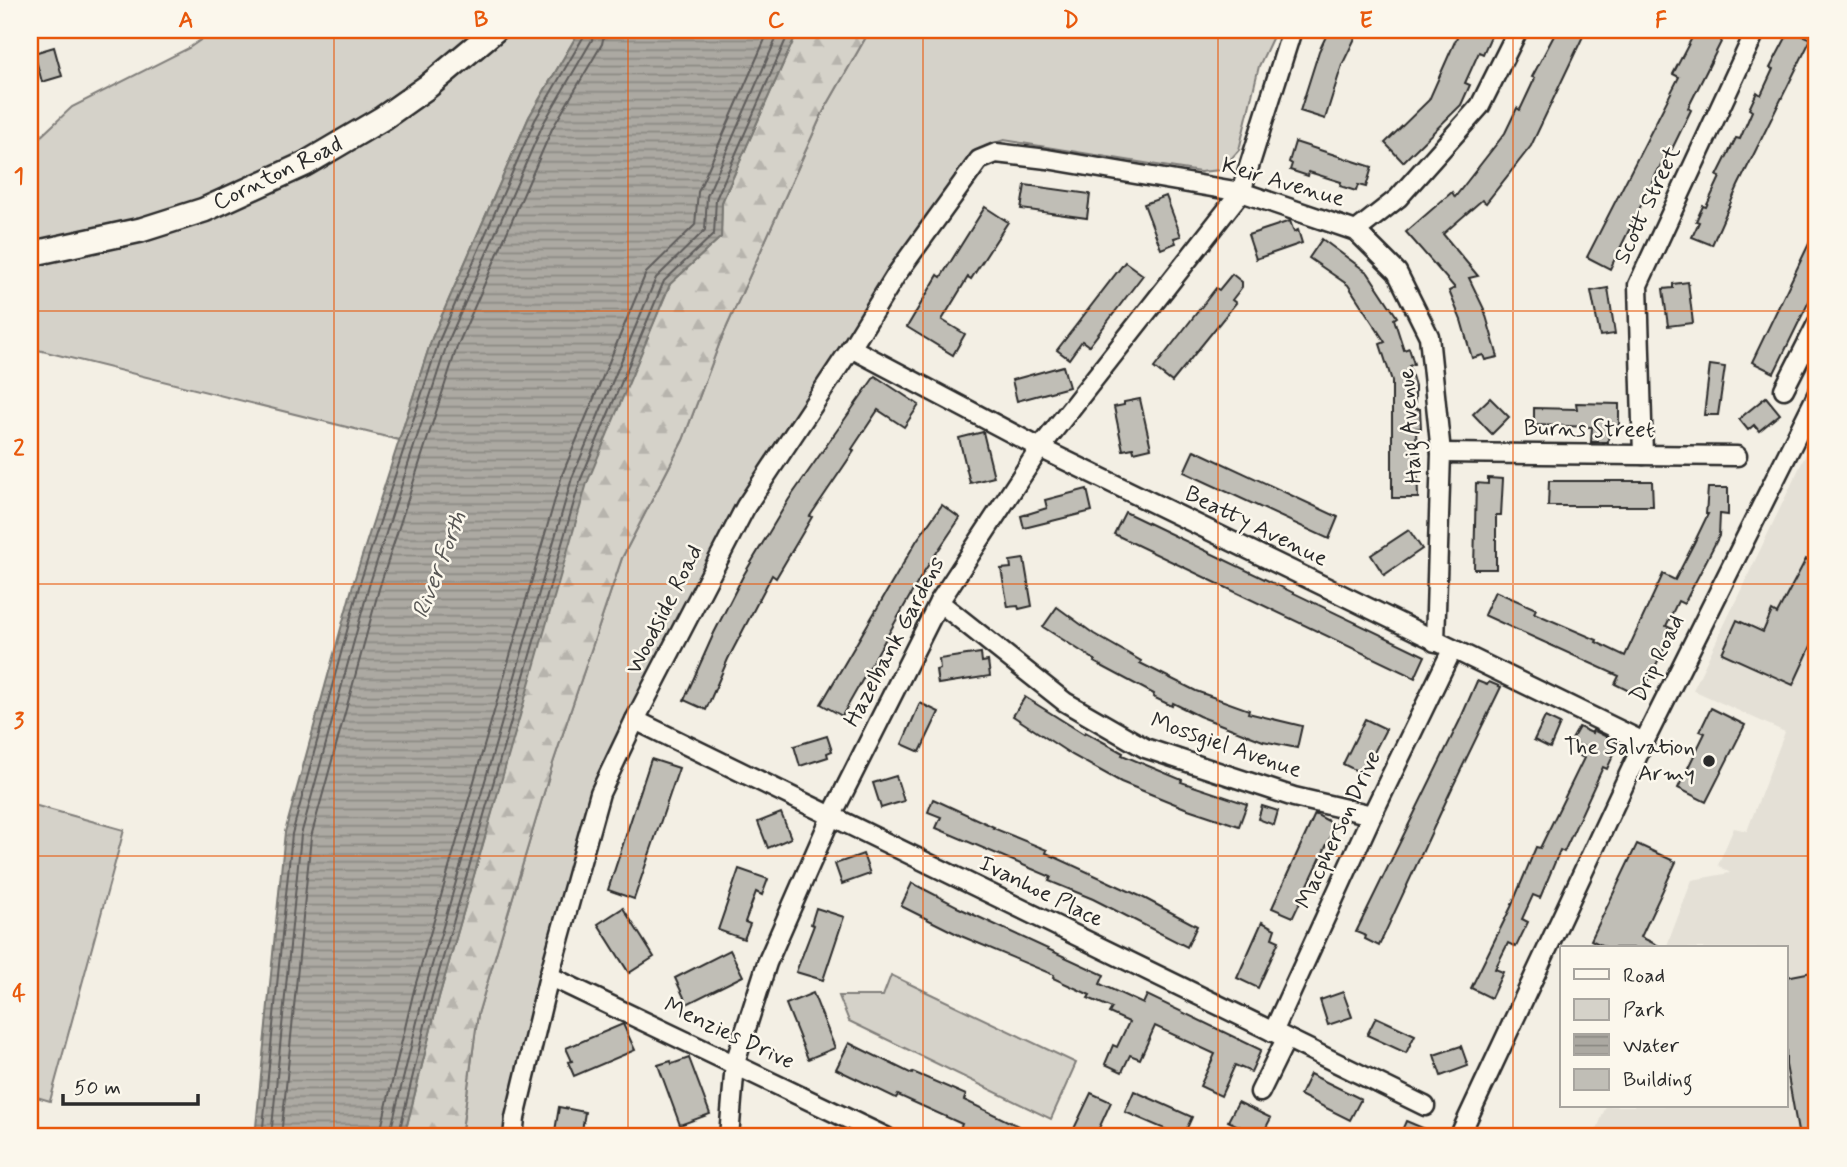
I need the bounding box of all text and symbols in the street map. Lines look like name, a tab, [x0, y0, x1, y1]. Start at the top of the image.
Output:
text: A	[178, 6, 194, 36]
text: B	[474, 6, 489, 36]
text: C	[768, 6, 785, 36]
text: D	[1063, 6, 1079, 36]
text: E	[1359, 6, 1373, 36]
text: F	[1655, 6, 1667, 36]
street label: Cornton Road	[208, 130, 348, 218]
street label: Scott Street	[1608, 141, 1689, 269]
street label: Keir Avenue	[1218, 151, 1348, 215]
text: 1	[14, 162, 24, 192]
street label: Haig Avenue	[1392, 367, 1432, 485]
street label: Burns Street	[1523, 414, 1655, 446]
text: 2	[13, 434, 25, 464]
street label: Beatty Avenue	[1180, 479, 1332, 575]
water label: River Forth	[405, 507, 475, 623]
street label: Woodside Road	[620, 540, 710, 680]
street label: Hazelbank Gardens	[837, 551, 953, 733]
street label: Drip Road	[1624, 610, 1692, 708]
street label: Mossgiel Avenue	[1146, 706, 1306, 786]
text: 3	[14, 707, 25, 737]
place label: The Salvation Army	[1564, 733, 1695, 789]
street label: Macpherson Drive	[1289, 746, 1389, 914]
marker: The Salvation Army	[1701, 753, 1717, 769]
street label: Ivanhoe Place	[974, 849, 1108, 935]
legend	[1560, 946, 1787, 1108]
text: Road	[1623, 962, 1665, 990]
text: 4	[12, 979, 26, 1009]
street label: Menzies Drive	[659, 991, 799, 1077]
text: Park	[1623, 996, 1665, 1024]
text: Water	[1623, 1032, 1679, 1060]
scale bar	[63, 1062, 198, 1106]
text: Building	[1623, 1066, 1693, 1096]
text: 50 m	[74, 1074, 121, 1102]

